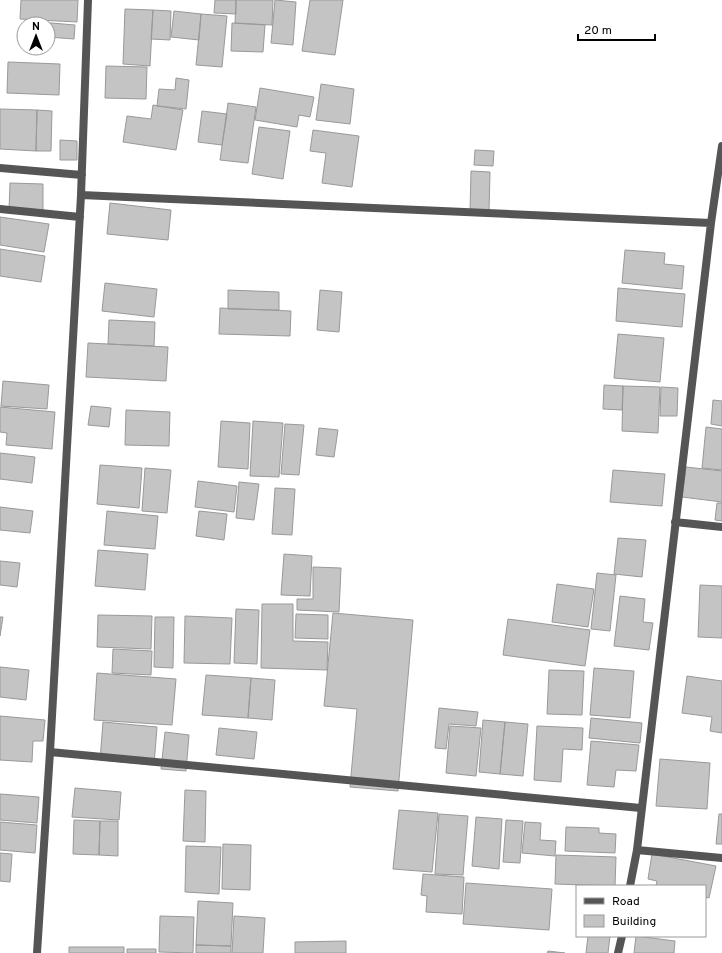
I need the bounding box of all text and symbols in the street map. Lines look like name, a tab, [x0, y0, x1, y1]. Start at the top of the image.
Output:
north arrow	[16, 16, 56, 56]
scale bar	[578, 16, 655, 42]
text: N	[32, 20, 40, 34]
text: 20 m	[584, 23, 612, 39]
legend	[576, 885, 706, 937]
text: Road	[612, 894, 640, 910]
text: Building	[612, 914, 656, 930]

